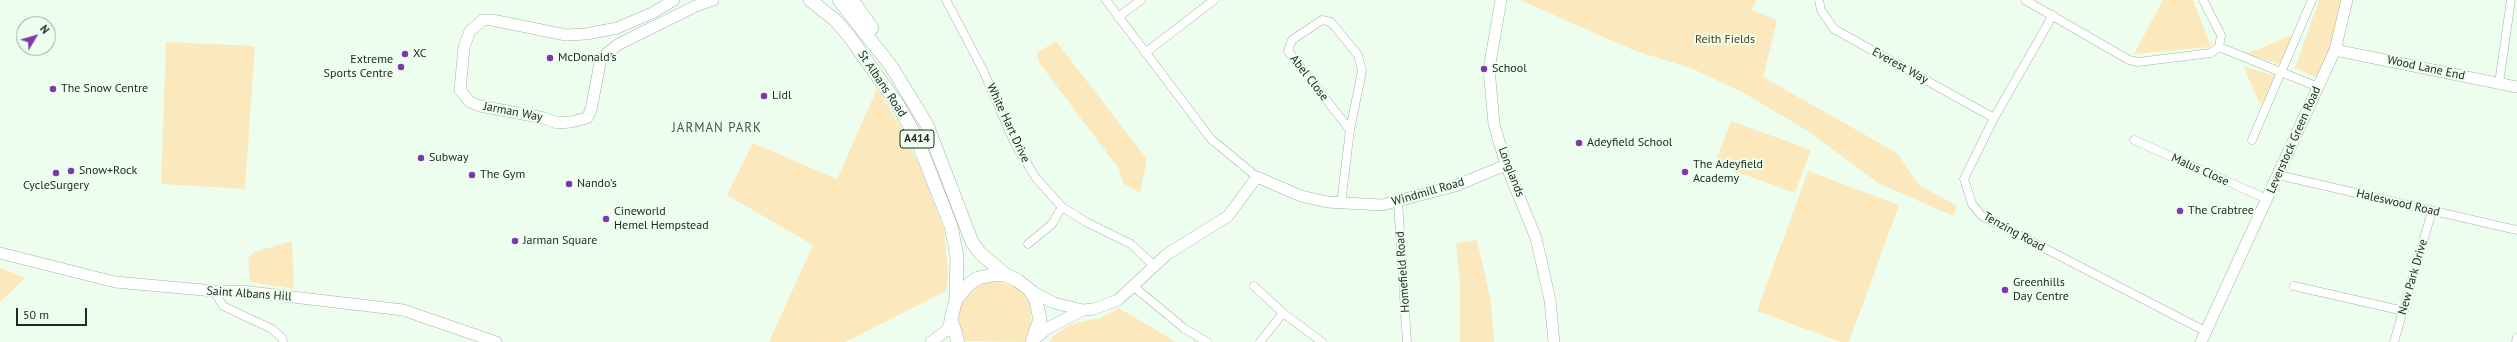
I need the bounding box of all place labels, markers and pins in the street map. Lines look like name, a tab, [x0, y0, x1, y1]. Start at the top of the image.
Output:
place label: XC	[413, 47, 427, 61]
marker: XC	[400, 49, 410, 59]
place label: McDonald's	[558, 51, 617, 65]
place label: Extreme Sports Centre	[324, 53, 393, 81]
marker: McDonald's	[545, 53, 555, 63]
marker: Extreme Sports Centre	[396, 62, 406, 72]
place label: School	[1492, 62, 1527, 76]
marker: School	[1479, 64, 1489, 74]
place label: The Snow Centre	[61, 82, 148, 96]
marker: The Snow Centre	[48, 84, 58, 94]
place label: Lidl	[772, 89, 791, 103]
marker: Lidl	[759, 91, 769, 101]
place label: Adeyfield School	[1587, 136, 1672, 150]
marker: Adeyfield School	[1574, 138, 1584, 148]
place label: Subway	[429, 151, 469, 165]
marker: Subway	[416, 153, 426, 163]
place label: The Adeyfield Academy	[1693, 158, 1763, 186]
place label: Snow+Rock	[79, 164, 137, 178]
marker: Snow+Rock	[66, 166, 76, 176]
marker: The Adeyfield Academy	[1680, 167, 1690, 177]
marker: CycleSurgery	[51, 168, 61, 178]
place label: The Gym	[480, 168, 525, 182]
marker: The Gym	[467, 170, 477, 180]
place label: Nando's	[577, 177, 617, 191]
place label: CycleSurgery	[23, 179, 89, 193]
marker: Nando's	[564, 179, 574, 189]
place label: The Crabtree	[2188, 204, 2254, 218]
place label: Cineworld Hemel Hempstead	[614, 205, 709, 233]
marker: The Crabtree	[2175, 206, 2185, 216]
marker: Cineworld Hemel Hempstead	[601, 214, 611, 224]
place label: Jarman Square	[523, 234, 597, 248]
marker: Jarman Square	[510, 236, 520, 246]
place label: Greenhills Day Centre	[2013, 276, 2069, 304]
marker: Greenhills Day Centre	[2000, 285, 2010, 295]

